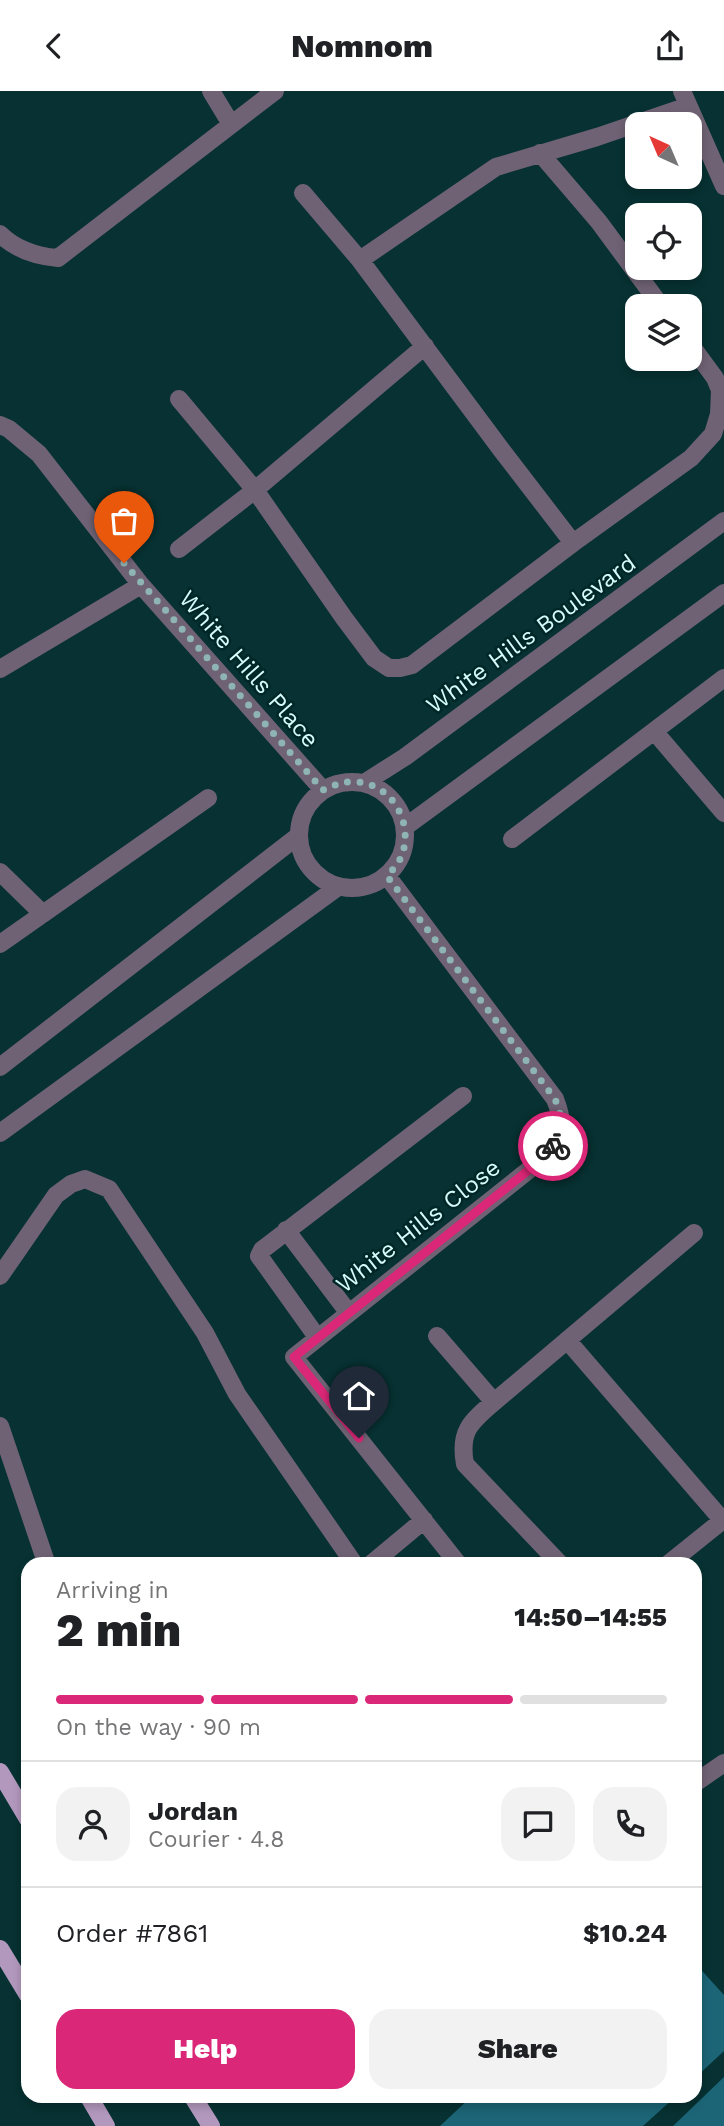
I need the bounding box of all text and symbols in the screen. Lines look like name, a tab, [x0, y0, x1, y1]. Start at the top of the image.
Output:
icon: back	[35, 27, 73, 65]
text: Nomnom	[291, 27, 433, 65]
icon: share	[651, 27, 689, 65]
north arrow	[625, 112, 702, 189]
map controls	[625, 112, 702, 371]
button: locate	[625, 203, 702, 280]
button: layers	[625, 294, 702, 371]
pin	[94, 491, 154, 563]
icon: bag	[105, 502, 143, 540]
street label: White Hills Boulevard	[421, 549, 641, 719]
street label: White Hills Place	[173, 585, 325, 753]
courier	[518, 1111, 588, 1181]
icon: bike	[534, 1127, 572, 1165]
street label: White Hills Close	[330, 1153, 506, 1299]
pin	[329, 1366, 389, 1438]
icon: home	[340, 1377, 378, 1415]
text: Arriving in	[56, 1577, 169, 1604]
text: 14:50–14:55	[514, 1602, 667, 1632]
text: 2 min	[56, 1603, 181, 1657]
text: On the way · 90 m	[56, 1714, 261, 1741]
button: person	[56, 1787, 130, 1861]
button: chat	[501, 1787, 575, 1861]
button: phone	[593, 1787, 667, 1861]
text: Jordan	[148, 1796, 238, 1826]
text: Courier · 4.8	[148, 1826, 284, 1853]
text: Order #7861	[56, 1918, 208, 1948]
text: $10.24	[583, 1918, 667, 1948]
button: Help	[56, 2009, 355, 2089]
button: Share	[369, 2009, 667, 2089]

